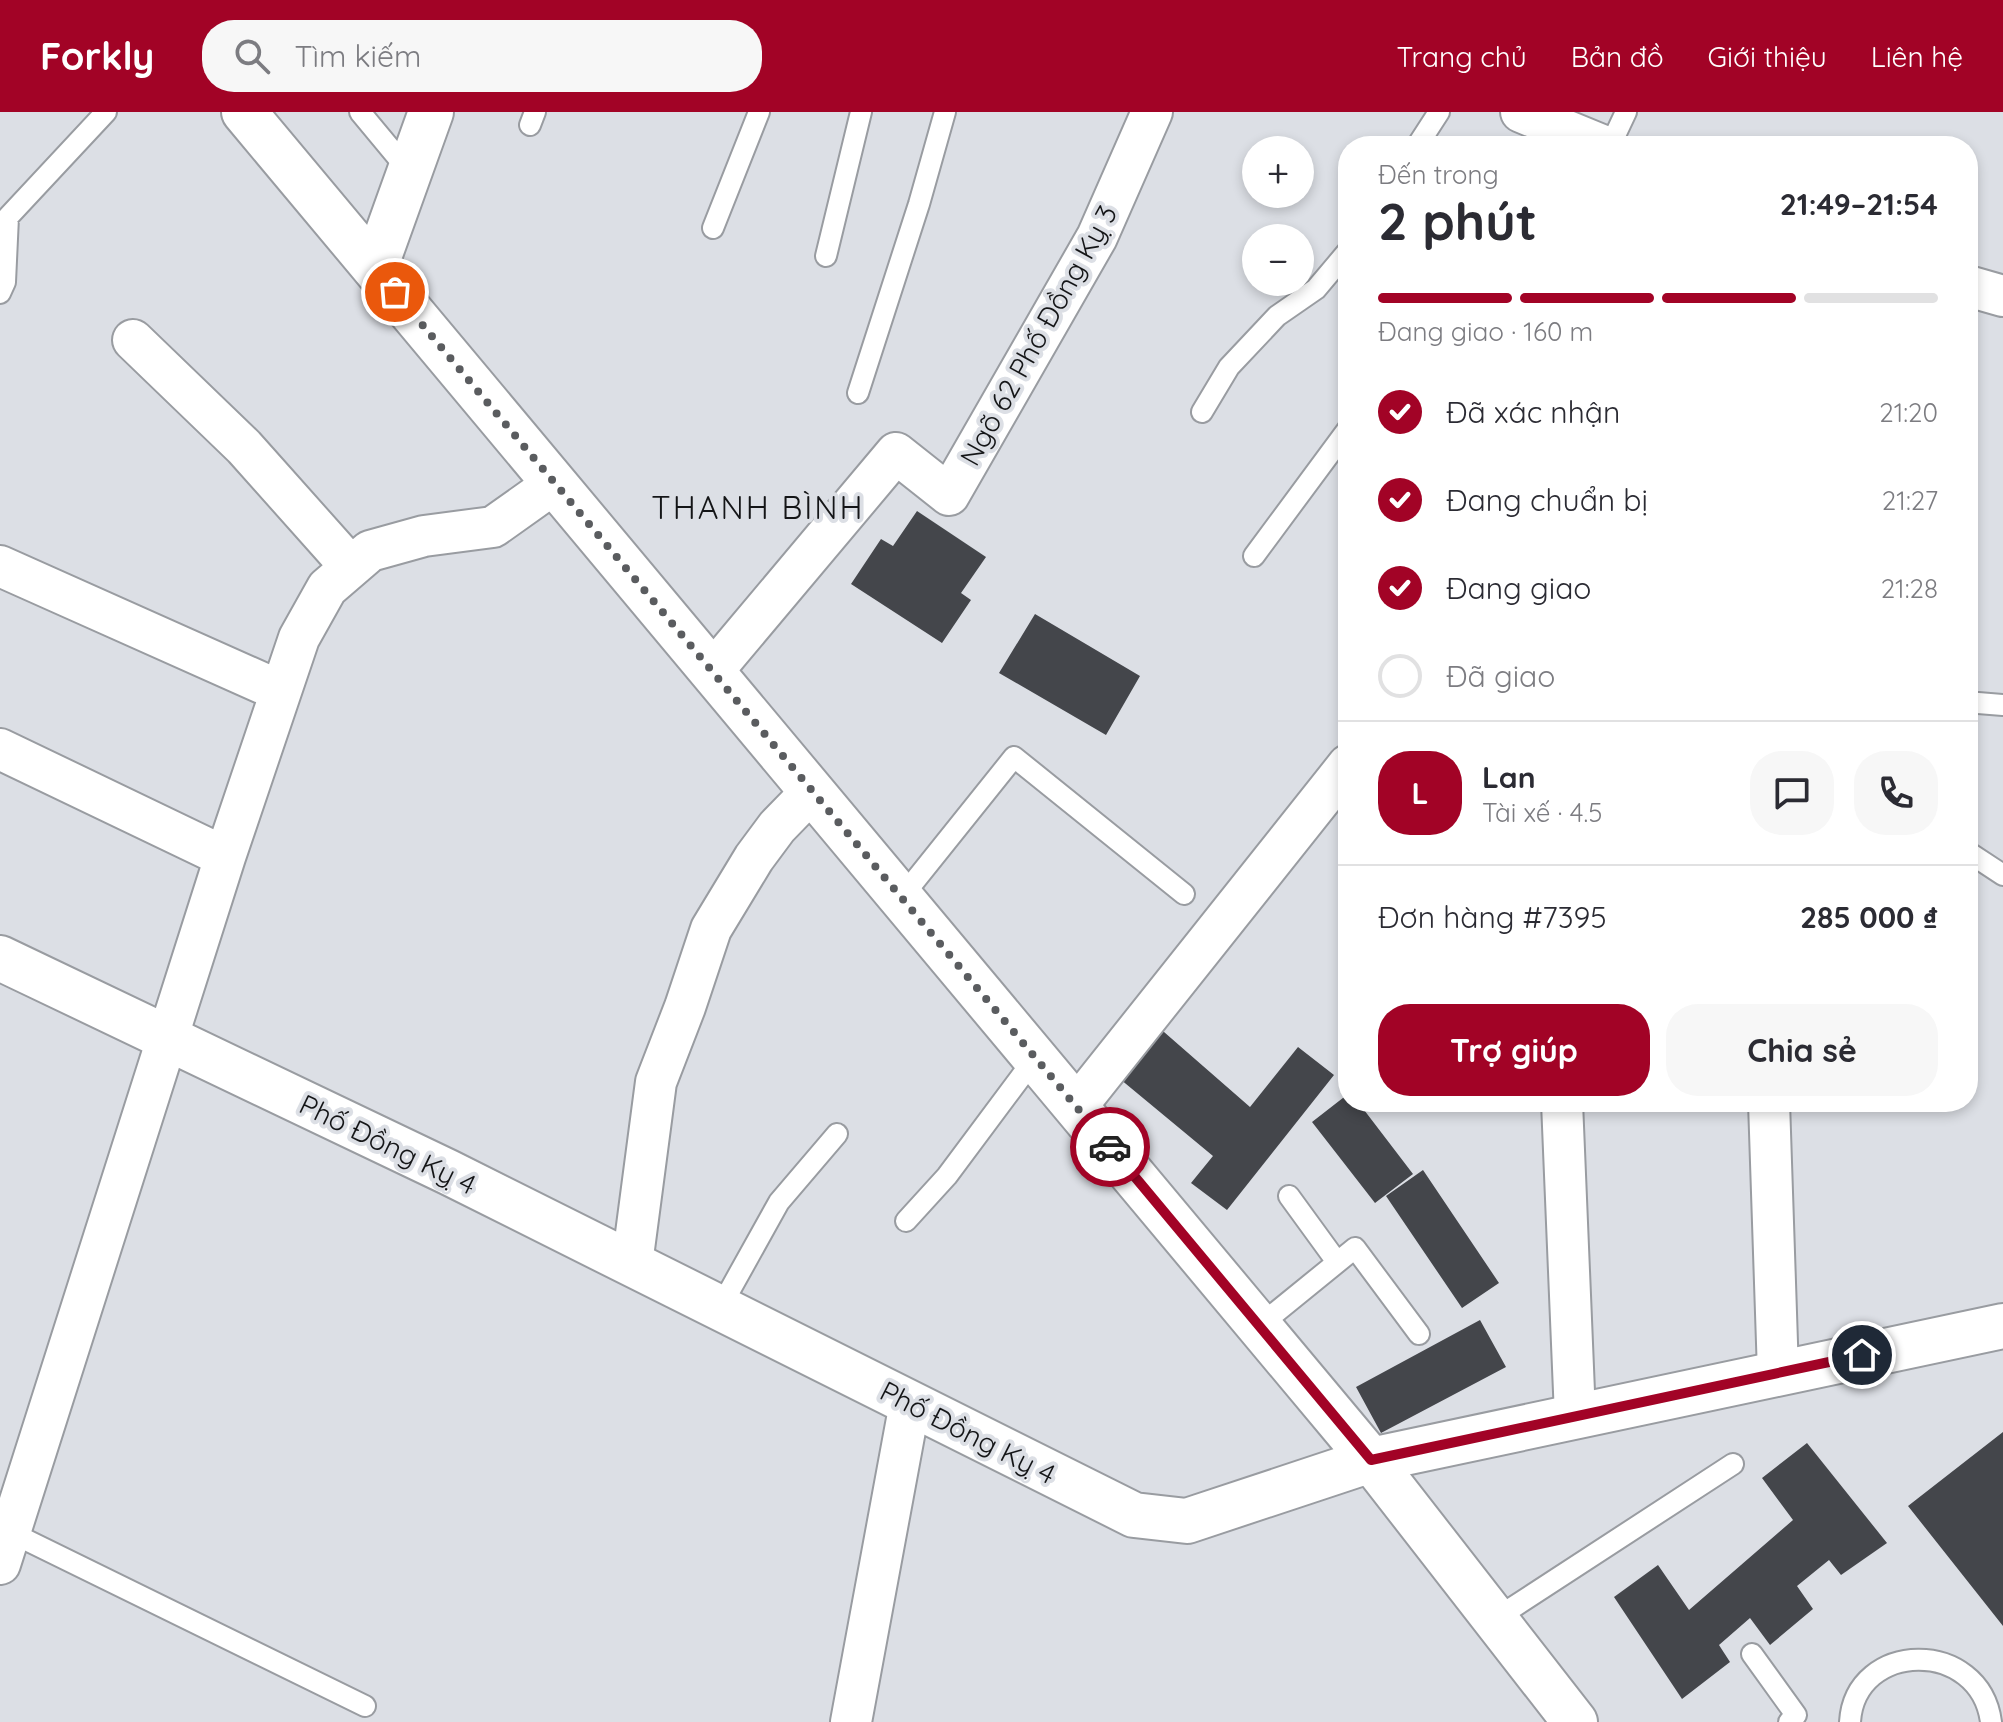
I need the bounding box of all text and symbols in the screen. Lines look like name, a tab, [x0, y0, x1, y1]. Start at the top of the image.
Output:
search box	[202, 20, 762, 92]
text: Forkly	[40, 32, 154, 80]
icon: search	[230, 34, 274, 78]
text: Tìm kiếm	[294, 37, 421, 75]
text: Trang chủ	[1396, 39, 1527, 74]
text: Bản đồ	[1571, 39, 1664, 74]
text: Giới thiệu	[1708, 39, 1827, 74]
text: Liên hệ	[1871, 39, 1963, 74]
map controls	[1242, 136, 1314, 296]
button: +	[1242, 136, 1314, 208]
text: Đến trong	[1378, 158, 1499, 191]
text: 21:49–21:54	[1780, 185, 1938, 223]
text: 2 phút	[1378, 188, 1537, 253]
street label: Ngõ 62 Phố Đồng Kỵ 3	[952, 199, 1124, 471]
button: −	[1242, 224, 1314, 296]
pin	[361, 258, 429, 326]
icon: bag	[373, 270, 417, 314]
text: Đang giao · 160 m	[1378, 315, 1593, 348]
icon: check	[1378, 390, 1422, 434]
text: Đã xác nhận	[1446, 393, 1620, 431]
text: 21:20	[1879, 396, 1938, 429]
icon: check	[1378, 478, 1422, 522]
text: Đang chuẩn bị	[1446, 481, 1648, 519]
text: 21:27	[1882, 484, 1938, 517]
district label: THANH BÌNH	[651, 487, 865, 527]
icon: check	[1378, 566, 1422, 610]
text: Đang giao	[1446, 569, 1591, 607]
text: 21:28	[1881, 572, 1938, 605]
text: Đã giao	[1446, 657, 1555, 695]
button: chat	[1750, 751, 1834, 835]
button: phone	[1854, 751, 1938, 835]
text: Lan	[1482, 758, 1536, 796]
text: L	[1412, 774, 1428, 812]
text: Tài xế · 4.5	[1482, 796, 1602, 829]
text: Đơn hàng #7395	[1378, 898, 1607, 936]
text: 285 000 ₫	[1800, 898, 1938, 936]
button: Trợ giúp	[1378, 1004, 1650, 1096]
button: Chia sẻ	[1666, 1004, 1938, 1096]
street label: Phố Đồng Kỵ 4	[294, 1086, 482, 1202]
courier	[1070, 1107, 1150, 1187]
icon: car	[1088, 1125, 1132, 1169]
pin	[1828, 1321, 1896, 1389]
icon: home	[1840, 1333, 1884, 1377]
street label: Phố Đồng Kỵ 4	[874, 1373, 1062, 1491]

